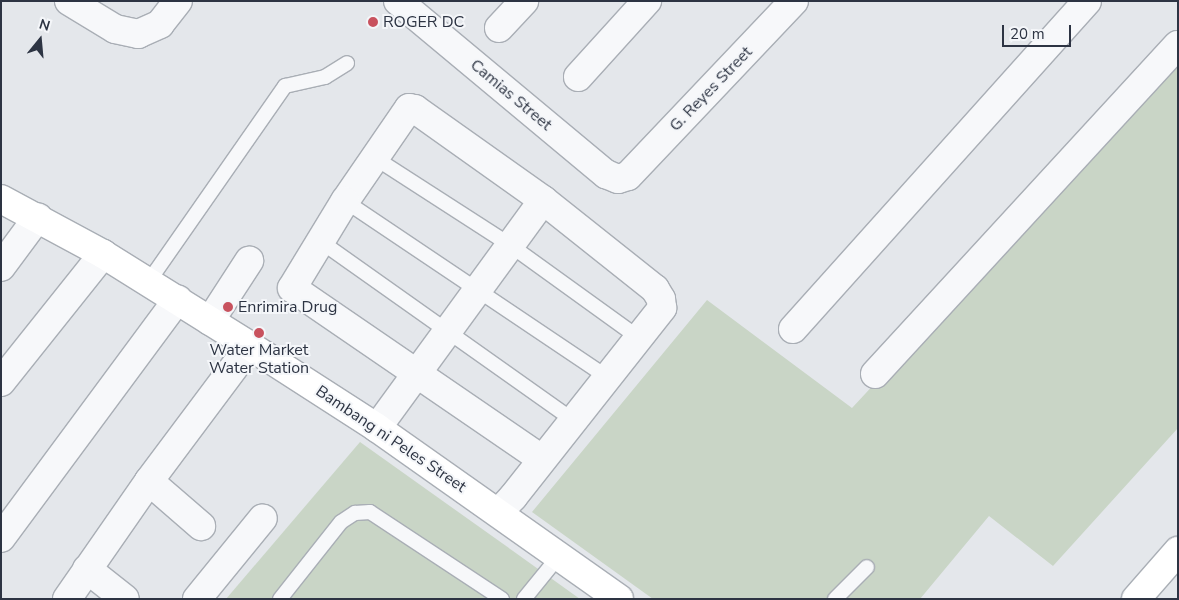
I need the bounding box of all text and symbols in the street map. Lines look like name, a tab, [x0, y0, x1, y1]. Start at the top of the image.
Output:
place label: ROGER DC	[383, 12, 464, 32]
north arrow	[15, 15, 65, 65]
text: N	[37, 15, 52, 36]
scale bar	[1004, 15, 1073, 47]
marker: ROGER DC	[367, 16, 379, 28]
text: 20 m	[1010, 24, 1045, 44]
street label: G. Reyes Street	[666, 43, 756, 135]
street label: Camias Street	[466, 55, 556, 135]
place label: Enrimira Drug	[238, 297, 337, 317]
marker: Enrimira Drug	[222, 301, 234, 313]
marker: Water Market Water Station	[253, 327, 265, 339]
place label: Water Market Water Station	[209, 340, 309, 378]
street label: Bambang ni Peles Street	[312, 381, 470, 497]

